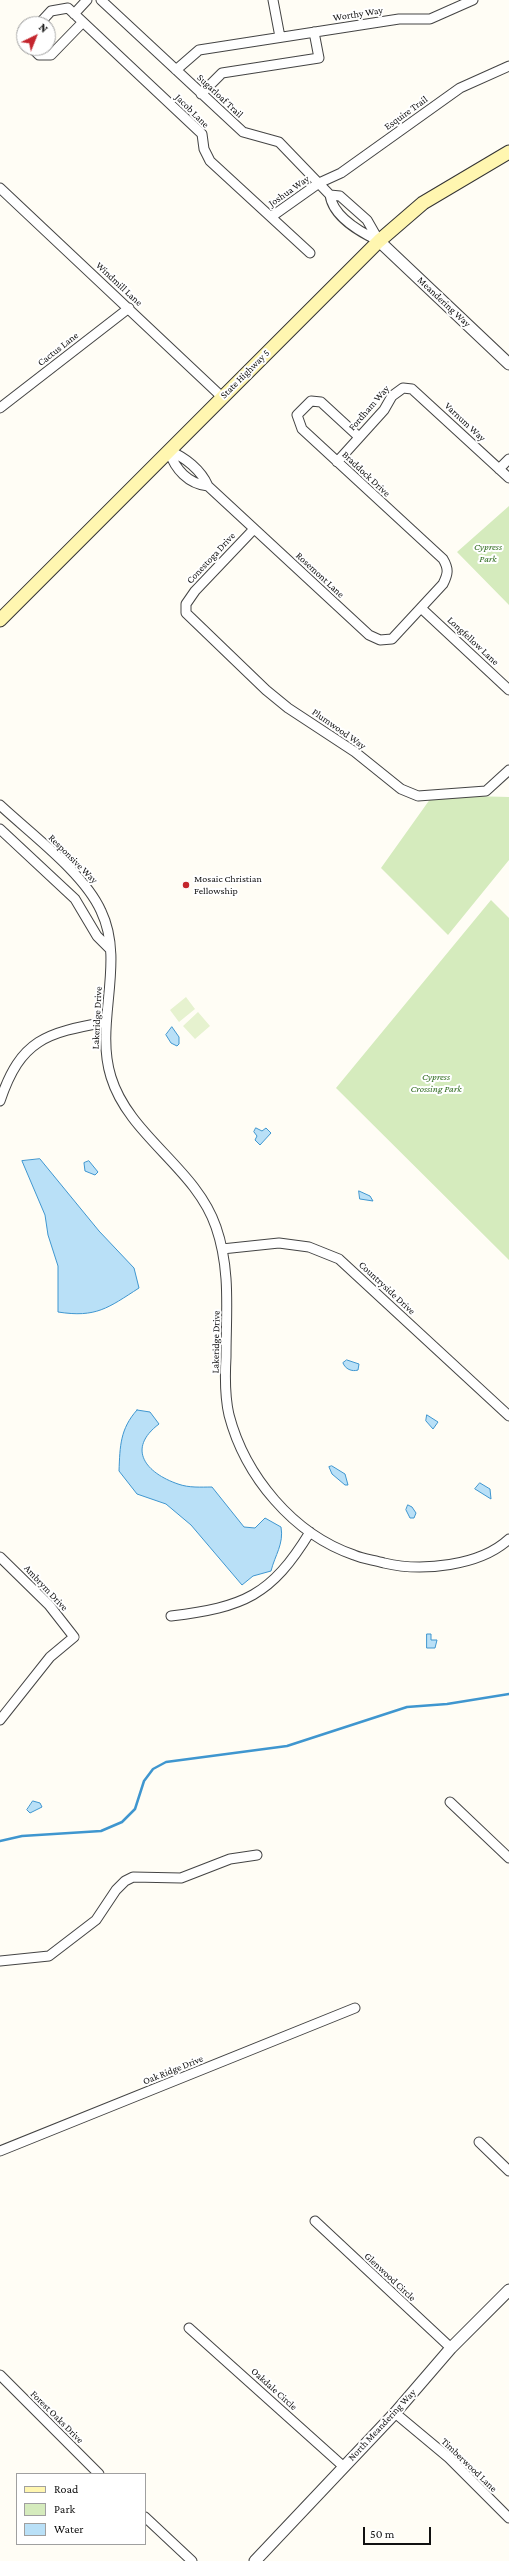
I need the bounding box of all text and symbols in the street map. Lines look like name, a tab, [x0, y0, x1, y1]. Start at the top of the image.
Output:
street label: Worthy Way	[332, 4, 384, 24]
north arrow	[16, 16, 56, 56]
text: N	[37, 21, 50, 35]
street label: Sugarloaf Trail	[194, 72, 246, 120]
street label: Jacob Lane	[173, 92, 211, 130]
street label: Esquire Trail	[382, 93, 430, 133]
street label: Joshua Way	[266, 173, 312, 209]
street label: Windmill Lane	[93, 259, 145, 309]
street label: Meandering Way	[415, 274, 473, 330]
street label: Cactus Lane	[35, 329, 81, 369]
street label: State Highway 5	[218, 347, 272, 401]
street label: Fordham Way	[346, 383, 392, 433]
street label: Varnum Way	[442, 400, 488, 444]
street label: Braddock Drive	[339, 449, 393, 499]
street label: Conestoga Drive	[184, 530, 238, 586]
park label: Cypress Park	[474, 541, 502, 564]
street label: Rosemont Lane	[293, 550, 347, 600]
street label: Longfellow Lane	[445, 614, 501, 668]
street label: Plumwood Way	[310, 706, 368, 752]
street label: Responsive Way	[46, 832, 100, 886]
place label: Mosaic Christian Fellowship	[194, 873, 262, 896]
marker: Mosaic Christian Fellowship	[181, 880, 191, 890]
street label: Lakeridge Drive	[89, 986, 105, 1050]
park label: Cypress Crossing Park	[410, 1071, 462, 1094]
street label: Countryside Drive	[356, 1259, 418, 1317]
street label: Lakeridge Drive	[209, 1310, 223, 1374]
street label: Ambrym Drive	[22, 1562, 70, 1614]
street label: Oak Ridge Drive	[141, 2052, 205, 2088]
street label: Glenwood Circle	[362, 2250, 418, 2304]
street label: Oakdale Circle	[249, 2365, 299, 2413]
street label: North Meandering Way	[346, 2386, 418, 2464]
street label: Forest Oaks Drive	[28, 2388, 86, 2446]
street label: Timberwood Lane	[439, 2435, 499, 2495]
legend	[16, 2473, 146, 2545]
text: Road	[54, 2482, 78, 2496]
text: Park	[54, 2502, 75, 2516]
scale bar	[365, 2519, 433, 2545]
text: Water	[54, 2522, 83, 2536]
text: 50 m	[370, 2527, 394, 2541]

